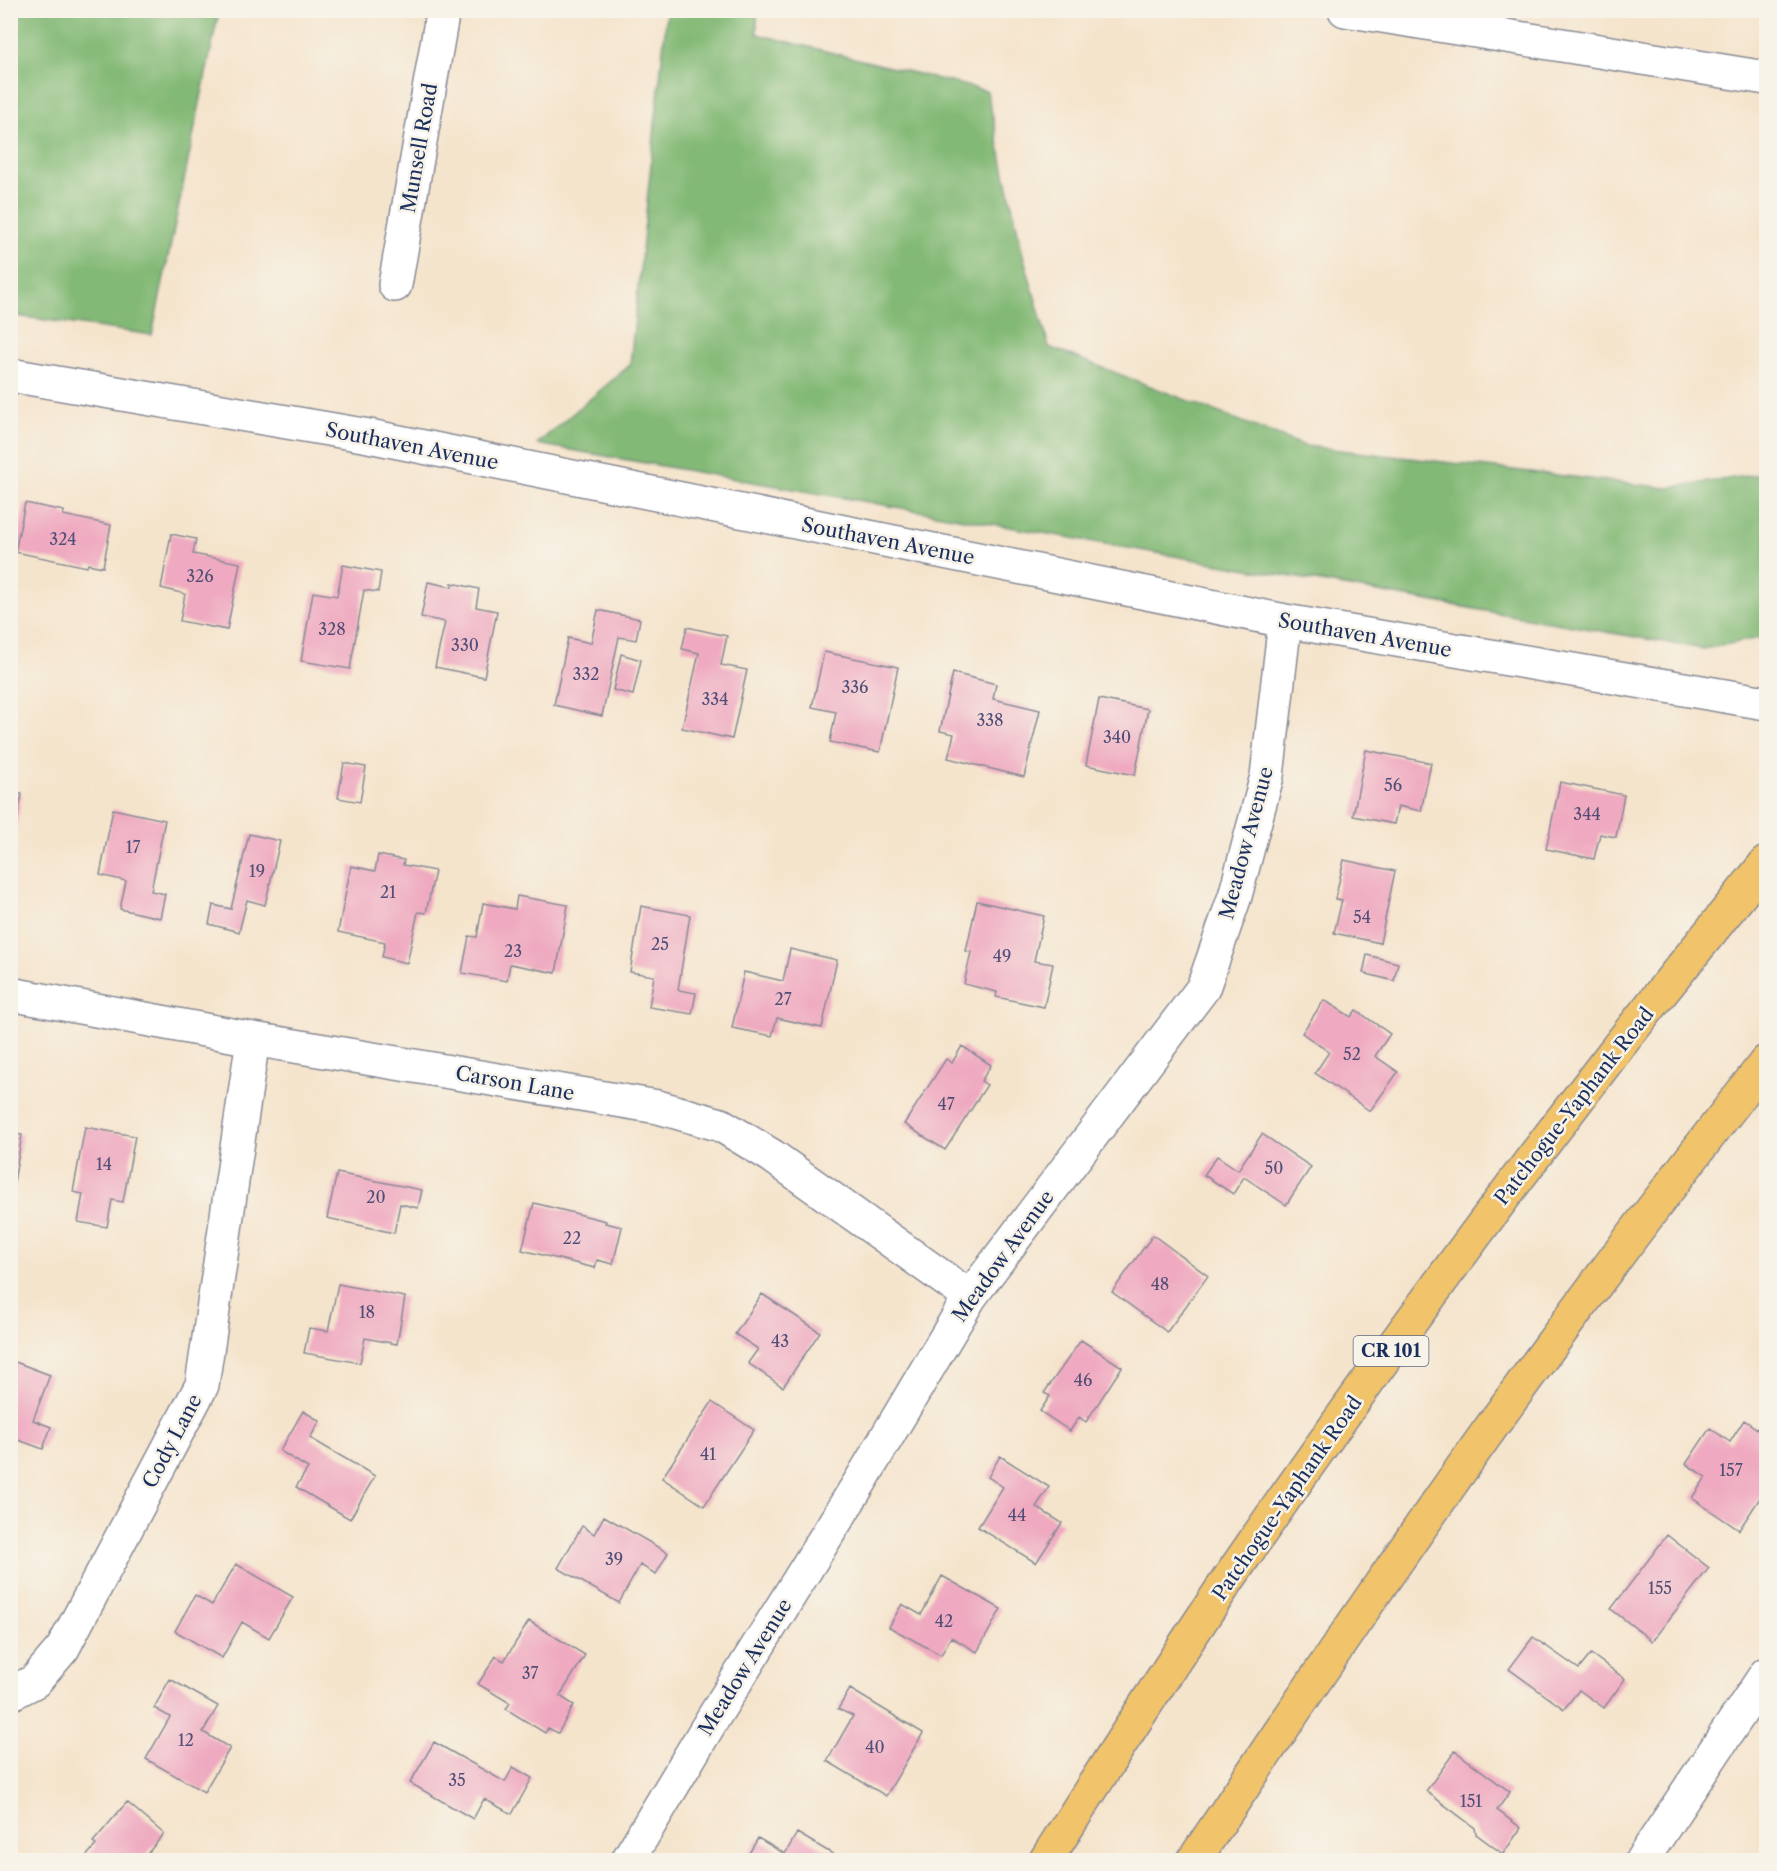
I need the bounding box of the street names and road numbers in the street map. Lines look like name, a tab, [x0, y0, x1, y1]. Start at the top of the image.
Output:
street label: Munsell Road	[396, 81, 442, 215]
street label: Southaven Avenue	[323, 417, 501, 475]
street label: Southaven Avenue	[799, 512, 977, 570]
street label: Southaven Avenue	[1276, 608, 1454, 662]
street label: Meadow Avenue	[1214, 764, 1278, 922]
street label: Patchogue-Yaphank Road	[1489, 1002, 1659, 1210]
street label: Carson Lane	[454, 1061, 576, 1105]
street label: Meadow Avenue	[947, 1185, 1059, 1327]
road number: CR 101	[1354, 1336, 1428, 1366]
street label: Cody Lane	[137, 1390, 207, 1492]
street label: Patchogue-Yaphank Road	[1207, 1391, 1367, 1605]
street label: Meadow Avenue	[693, 1594, 797, 1740]

